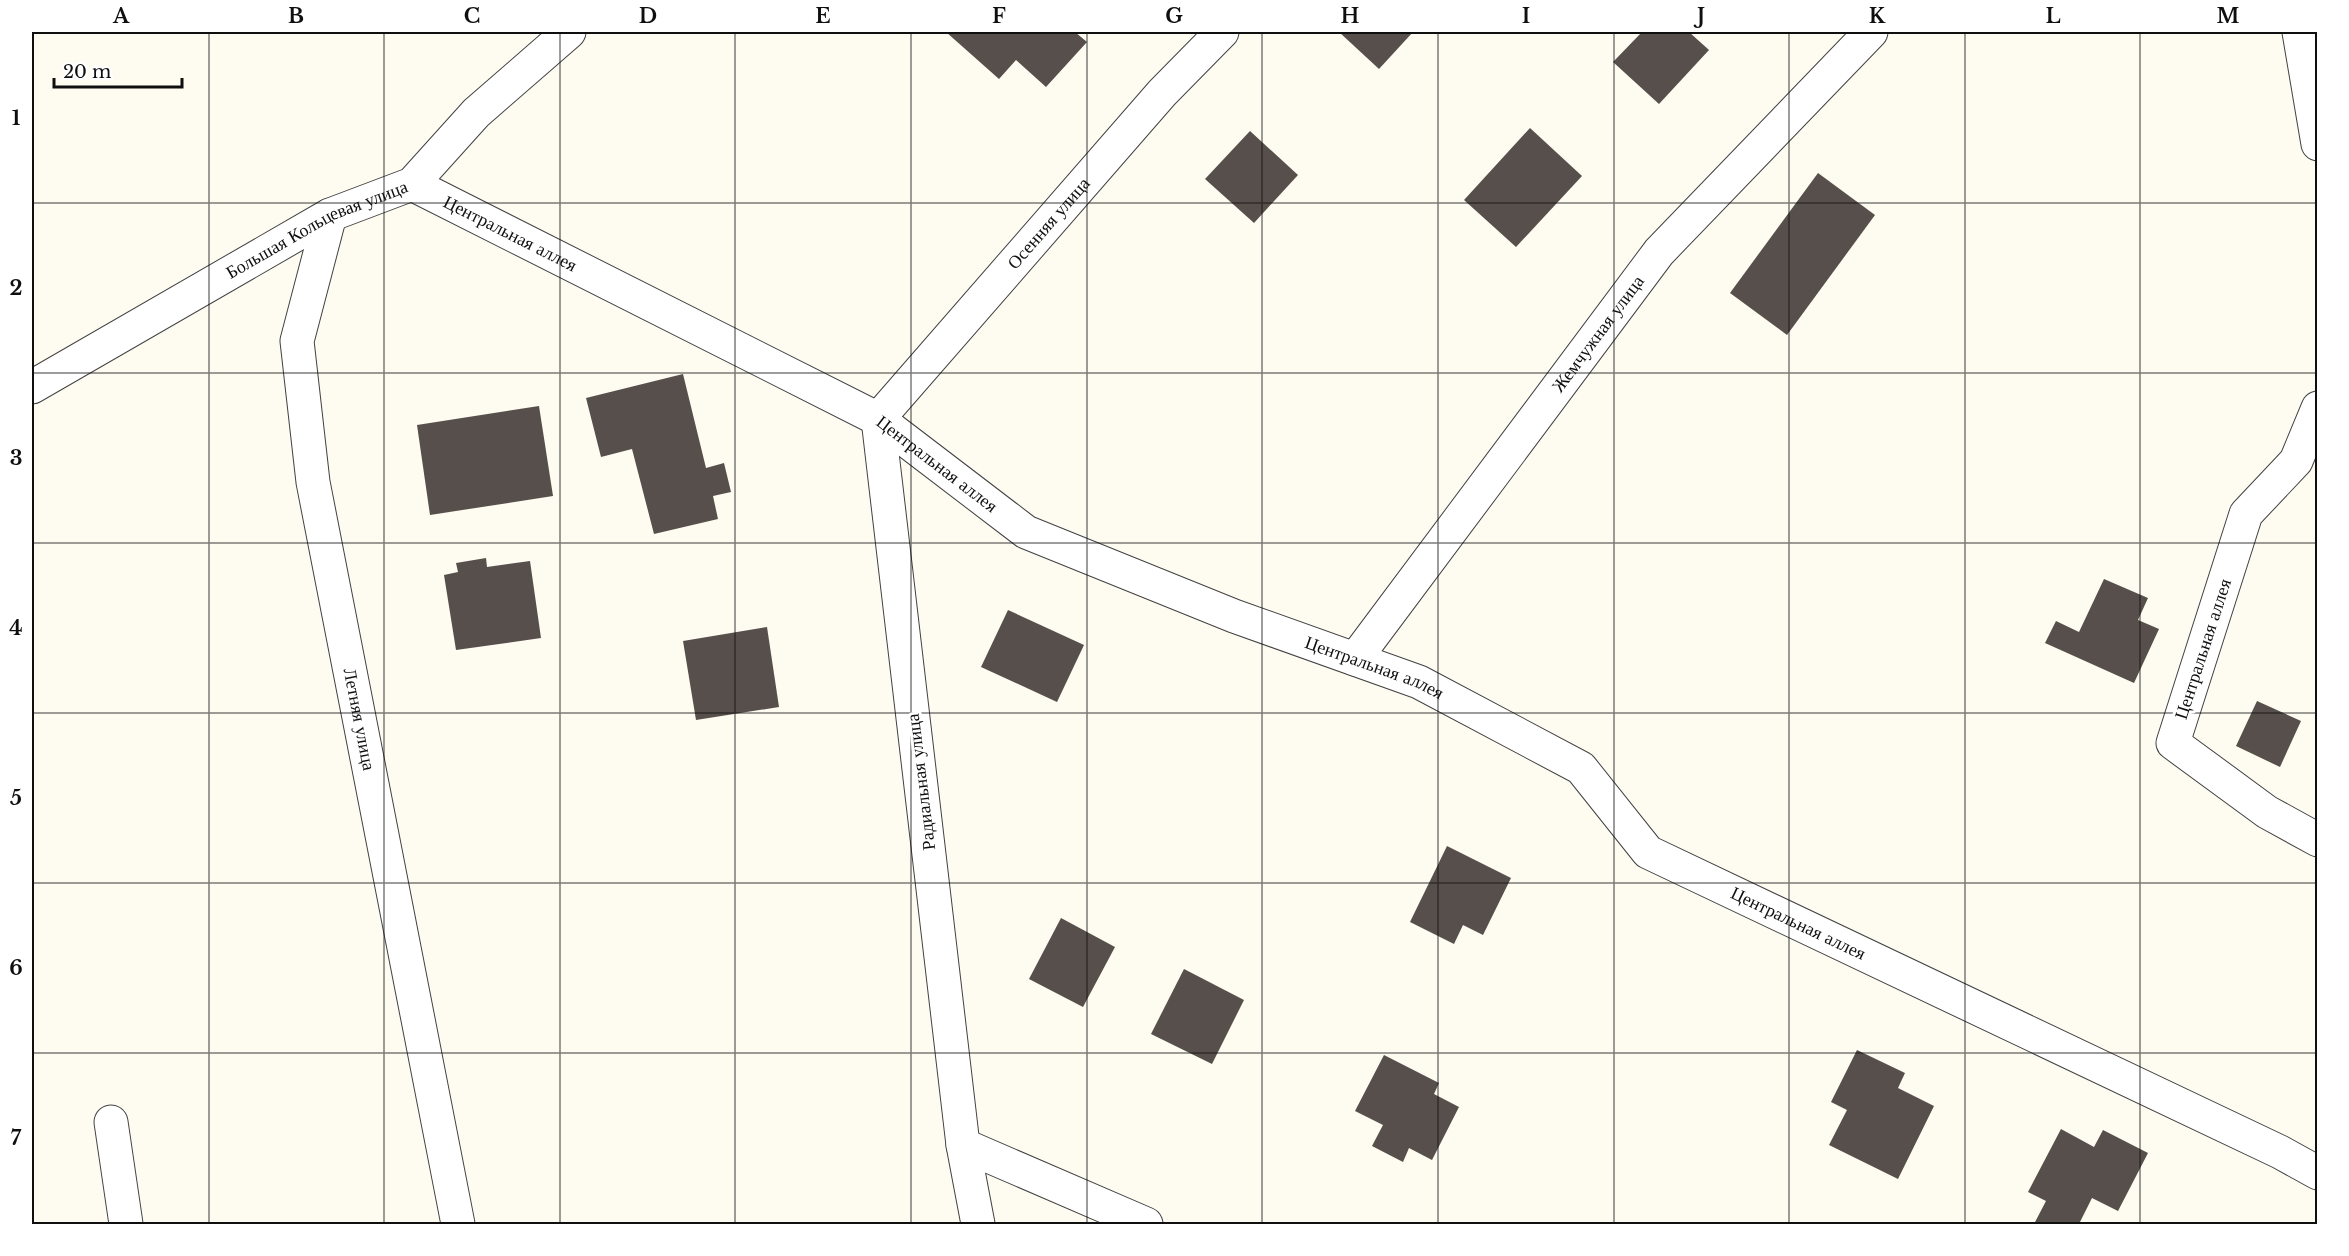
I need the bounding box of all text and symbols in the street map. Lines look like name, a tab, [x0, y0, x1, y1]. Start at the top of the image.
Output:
text: A	[112, 4, 130, 28]
text: B	[288, 4, 304, 28]
text: C	[464, 4, 480, 28]
text: D	[639, 4, 657, 28]
text: E	[815, 4, 831, 28]
text: F	[992, 4, 1006, 28]
text: G	[1165, 4, 1183, 28]
text: H	[1341, 4, 1360, 28]
text: I	[1522, 4, 1530, 28]
text: J	[1693, 4, 1705, 28]
text: K	[1869, 4, 1886, 28]
text: L	[2045, 4, 2061, 28]
text: M	[2217, 4, 2240, 28]
scale bar	[54, 51, 182, 89]
text: 20 m	[63, 61, 111, 83]
text: 1	[12, 106, 21, 130]
street label: Осенняя улица	[1003, 173, 1095, 274]
street label: Большая Кольцевая улица	[222, 176, 411, 284]
street label: Центральная аллея	[440, 191, 581, 276]
street label: Жемчужная улица	[1547, 271, 1649, 397]
text: 2	[9, 276, 23, 300]
street label: Центральная аллея	[872, 411, 1002, 517]
text: 3	[10, 446, 22, 470]
street label: Центральная аллея	[2170, 576, 2236, 722]
text: 4	[9, 616, 23, 640]
street label: Центральная аллея	[1302, 631, 1448, 704]
street label: Летняя улица	[339, 666, 380, 772]
street label: Радиальная улица	[902, 712, 940, 852]
text: 5	[10, 786, 22, 810]
street label: Центральная аллея	[1727, 882, 1869, 965]
text: 6	[9, 956, 23, 980]
text: 7	[11, 1126, 22, 1150]

